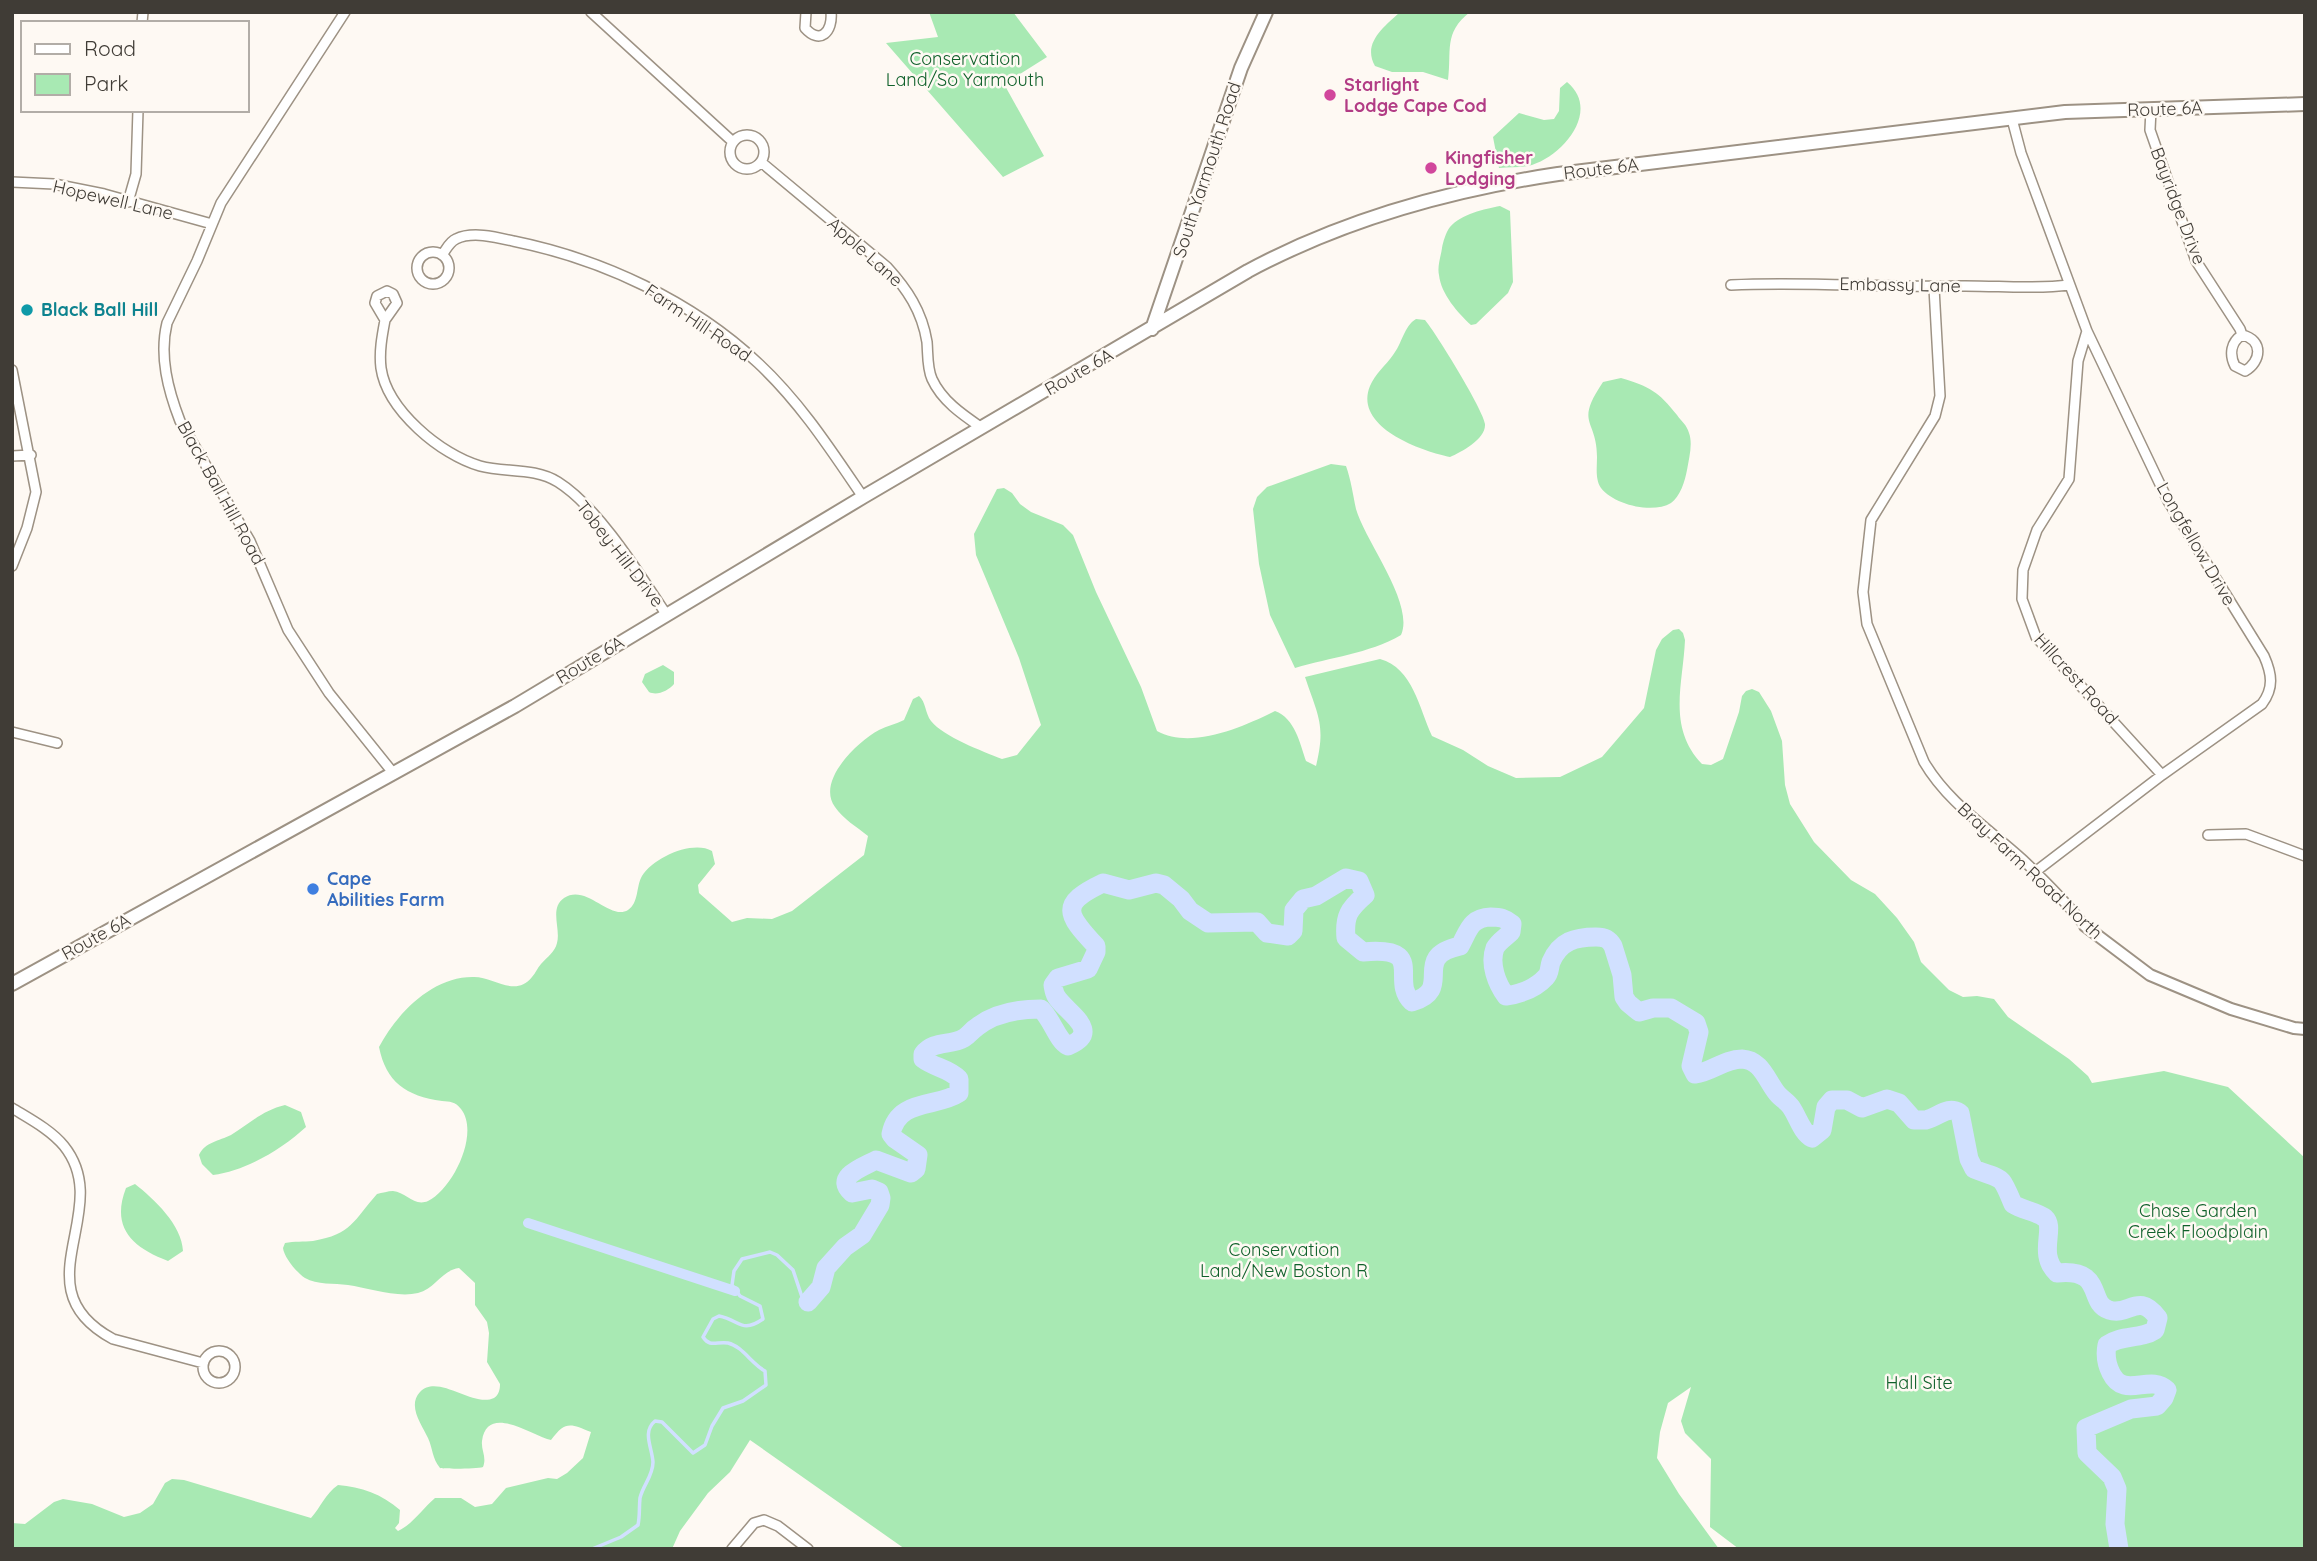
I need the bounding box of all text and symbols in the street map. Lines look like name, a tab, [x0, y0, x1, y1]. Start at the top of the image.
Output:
legend	[21, 21, 248, 112]
text: Road	[84, 35, 136, 61]
park label: Conservation Land/So Yarmouth	[886, 47, 1044, 91]
text: Park	[84, 70, 128, 96]
place label: Starlight Lodge Cape Cod	[1344, 73, 1487, 117]
street label: South Yarmouth Road	[1167, 79, 1246, 261]
marker: Starlight Lodge Cape Cod	[1322, 87, 1338, 103]
street label: Route 6A	[2127, 96, 2203, 121]
street label: Bayridge Drive	[2146, 144, 2211, 268]
place label: Kingfisher Lodging	[1445, 146, 1533, 190]
street label: Route 6A	[1562, 152, 1640, 185]
marker: Kingfisher Lodging	[1423, 160, 1439, 176]
street label: Hopewell Lane	[51, 174, 176, 225]
street label: Apple Lane	[823, 212, 908, 291]
street label: Embassy Lane	[1839, 272, 1961, 297]
street label: Farm Hill Road	[641, 278, 756, 367]
place label: Black Ball Hill	[41, 298, 158, 321]
marker: Black Ball Hill	[19, 302, 35, 318]
street label: Route 6A	[1040, 343, 1118, 400]
street label: Black Ball Hill Road	[172, 417, 271, 569]
street label: Longfellow Drive	[2152, 478, 2241, 610]
street label: Tobey Hill Drive	[572, 496, 669, 612]
street label: Hillcrest Road	[2029, 628, 2123, 729]
street label: Route 6A	[551, 630, 628, 689]
street label: Bray Farm Road North	[1953, 797, 2108, 944]
place label: Cape Abilities Farm	[327, 867, 445, 911]
marker: Cape Abilities Farm	[305, 881, 321, 897]
street label: Route 6A	[57, 908, 135, 965]
park label: Chase Garden Creek Floodplain	[2128, 1199, 2268, 1243]
park label: Conservation Land/New Boston R	[1200, 1238, 1368, 1282]
park label: Hall Site	[1885, 1371, 1953, 1394]

